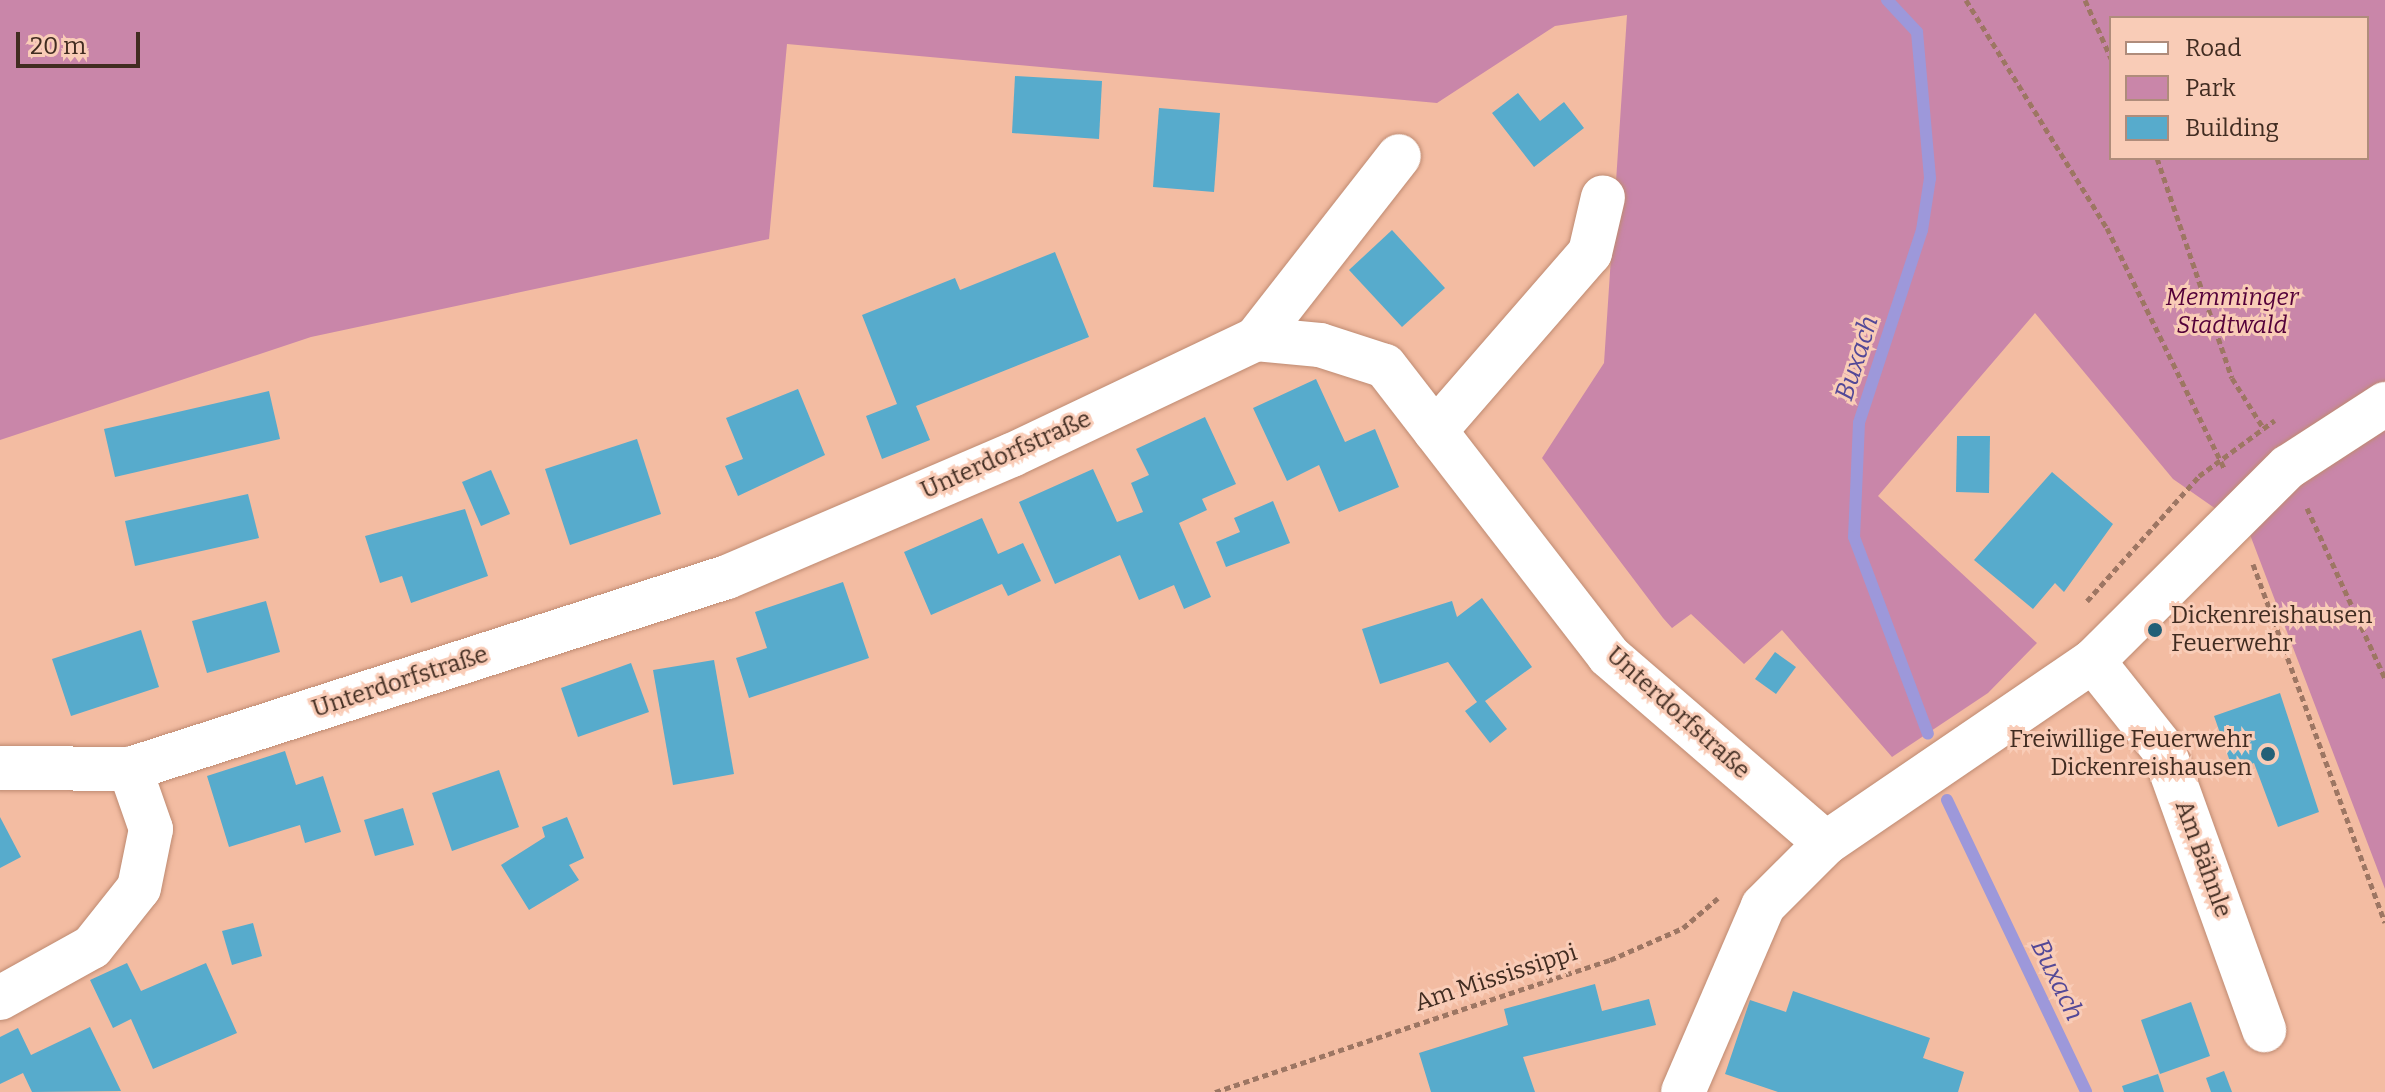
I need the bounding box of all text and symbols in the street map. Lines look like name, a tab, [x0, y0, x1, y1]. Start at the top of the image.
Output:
scale bar	[20, 16, 144, 66]
legend	[2109, 16, 2369, 160]
text: 20 m	[30, 32, 86, 60]
text: Road	[2185, 34, 2241, 62]
text: Park	[2185, 74, 2236, 102]
text: Building	[2185, 114, 2279, 142]
park label: Memminger Stadtwald	[2166, 284, 2298, 340]
water label: Buxach	[1829, 312, 1885, 404]
street label: Unterdorfstraße	[917, 405, 1095, 505]
place label: Dickenreishausen Feuerwehr	[2171, 602, 2372, 658]
marker: Dickenreishausen Feuerwehr	[2146, 621, 2164, 639]
street label: Unterdorfstraße	[309, 640, 491, 724]
street label: Unterdorfstraße	[1600, 641, 1756, 785]
place label: Freiwillige Feuerwehr Dickenreishausen	[2009, 726, 2252, 782]
marker: Freiwillige Feuerwehr Dickenreishausen	[2259, 745, 2277, 763]
street label: Am Bähnle	[2169, 797, 2237, 921]
water label: Buxach	[2024, 934, 2090, 1026]
street label: Am Mississippi	[1411, 938, 1581, 1018]

